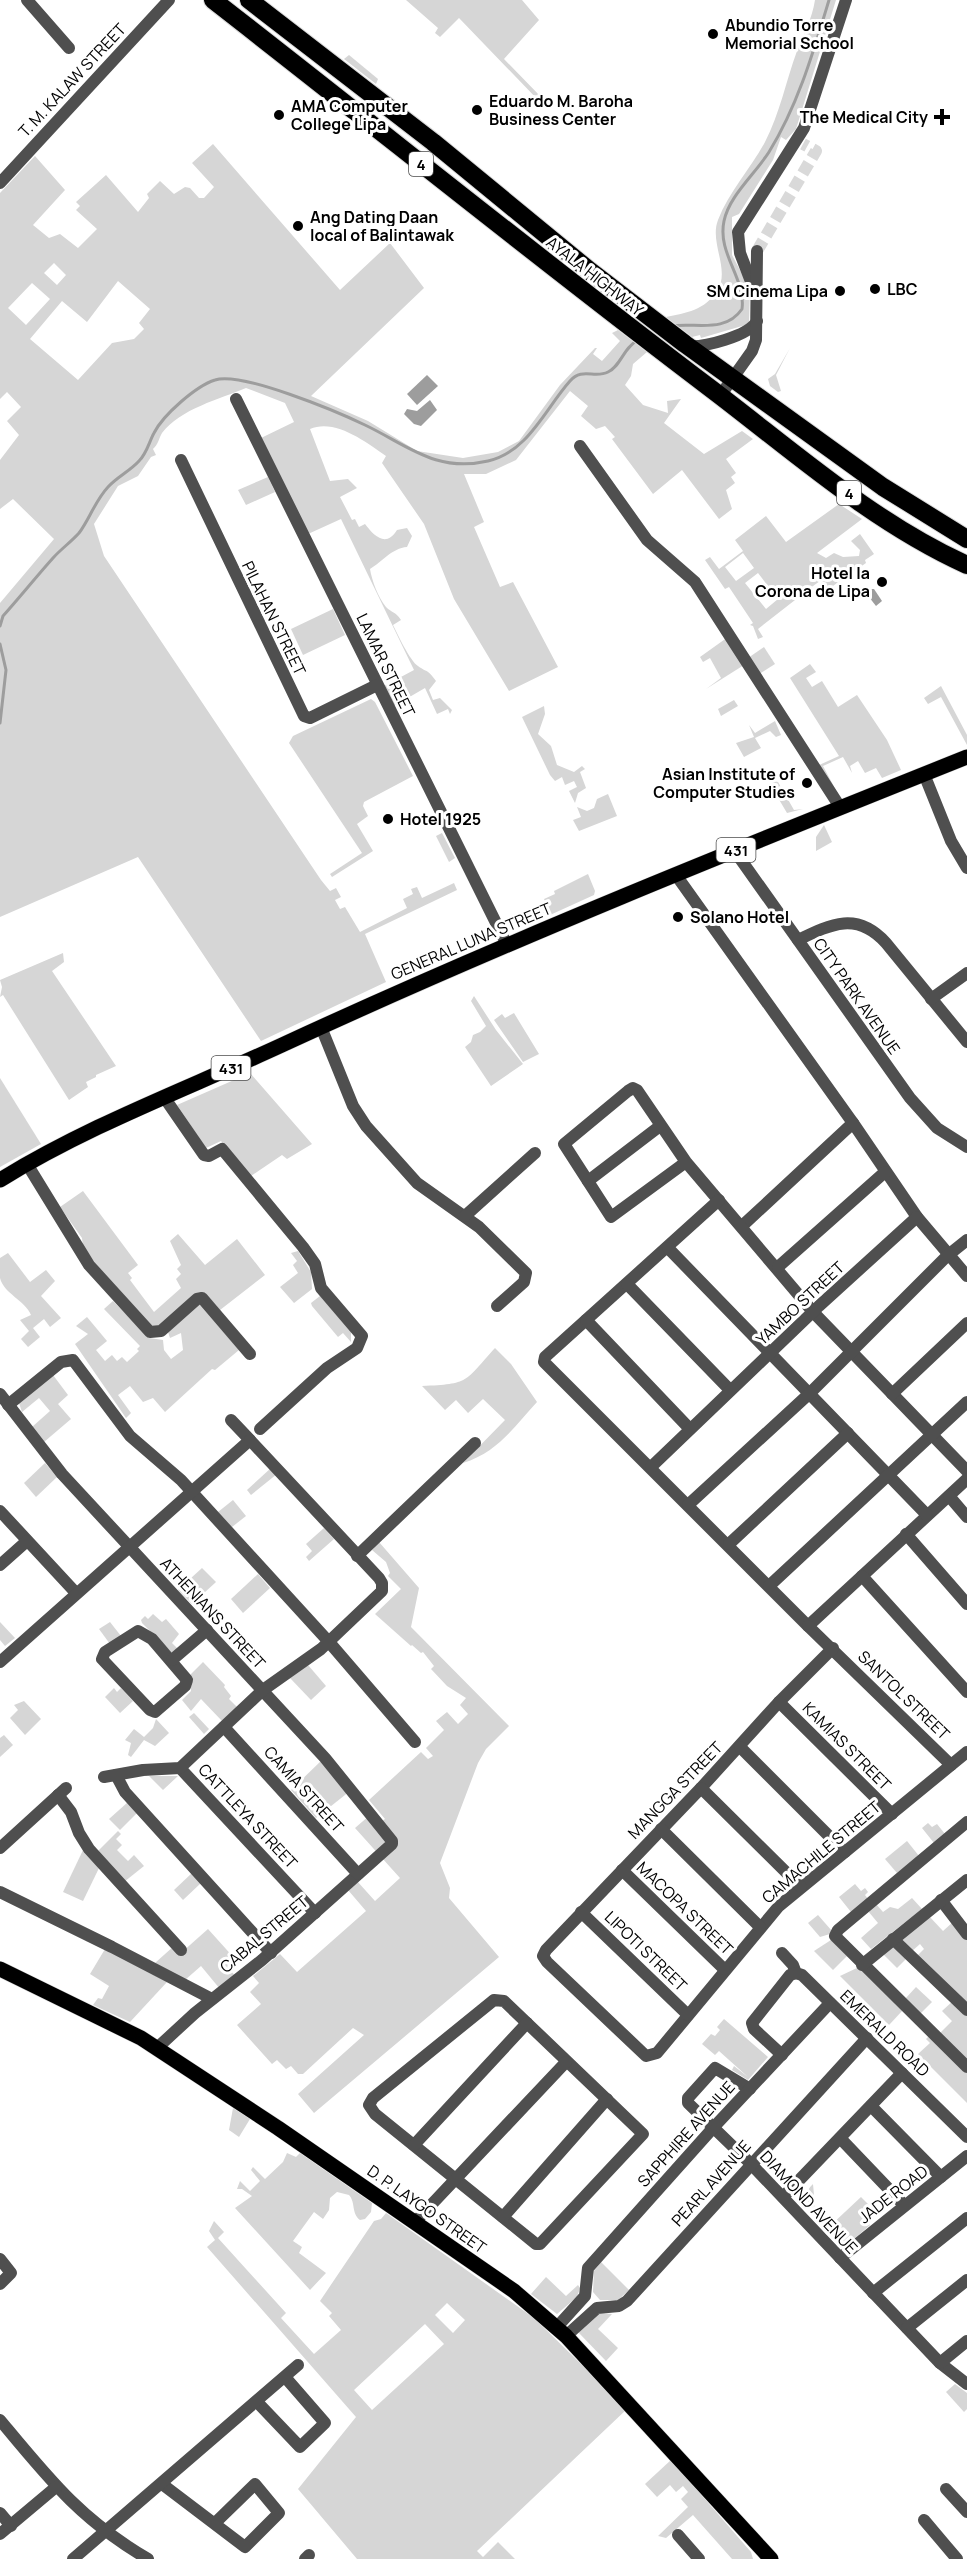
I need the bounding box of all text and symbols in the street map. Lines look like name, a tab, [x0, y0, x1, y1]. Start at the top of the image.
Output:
place label: Abundio Torre Memorial School	[725, 14, 854, 54]
street label: T. M. KALAW STREET	[13, 18, 131, 142]
marker: Abundio Torre Memorial School	[706, 27, 720, 41]
place label: Eduardo M. Baroha Business Center	[489, 90, 633, 130]
place label: AMA Computer College Lipa	[291, 95, 408, 135]
marker: Eduardo M. Baroha Business Center	[470, 103, 484, 117]
place label: The Medical City	[800, 106, 928, 128]
marker: AMA Computer College Lipa	[272, 108, 286, 122]
marker: The Medical City	[933, 108, 951, 126]
road number: 4	[409, 152, 433, 176]
place label: Ang Dating Daan local of Balintawak	[310, 206, 454, 246]
marker: Ang Dating Daan local of Balintawak	[291, 219, 305, 233]
street label: AYALA HIGHWAY	[542, 231, 648, 321]
place label: LBC	[887, 278, 918, 300]
place label: SM Cinema Lipa	[706, 280, 828, 302]
marker: LBC	[868, 282, 882, 296]
marker: SM Cinema Lipa	[833, 284, 847, 298]
road number: 4	[837, 481, 861, 505]
street label: PILAHAN STREET	[237, 557, 311, 679]
place label: Hotel la Corona de Lipa	[755, 562, 870, 602]
marker: Hotel la Corona de Lipa	[875, 575, 889, 589]
street label: LAMAR STREET	[351, 610, 421, 721]
place label: Asian Institute of Computer Studies	[653, 763, 795, 803]
marker: Asian Institute of Computer Studies	[800, 776, 814, 790]
place label: Hotel 1925	[400, 808, 481, 830]
marker: Hotel 1925	[381, 812, 395, 826]
road number: 431	[716, 838, 756, 862]
street label: GENERAL LUNA STREET	[387, 897, 555, 985]
place label: Solano Hotel	[690, 906, 789, 928]
marker: Solano Hotel	[671, 910, 685, 924]
street label: CITY PARK AVENUE	[809, 933, 905, 1059]
road number: 431	[212, 1056, 250, 1080]
street label: YAMBO STREET	[751, 1256, 849, 1350]
street label: ATHENIANS STREET	[156, 1553, 271, 1674]
street label: SANTOL STREET	[853, 1645, 955, 1745]
street label: KAMIAS STREET	[798, 1697, 896, 1795]
street label: MANGGA STREET	[623, 1736, 727, 1843]
street label: CAMIA STREET	[259, 1741, 349, 1837]
street label: CATTLEYA STREET	[194, 1759, 303, 1874]
street label: CAMACHILE STREET	[757, 1796, 885, 1908]
street label: MACOPA STREET	[632, 1856, 738, 1960]
street label: CABAL STREET	[215, 1890, 313, 1977]
street label: LIPOTI STREET	[600, 1906, 692, 1996]
street label: EMERALD ROAD	[836, 1985, 935, 2081]
street label: SAPPHIRE AVENUE	[632, 2076, 740, 2192]
street label: PEARL AVENUE	[666, 2135, 756, 2231]
street label: DIAMOND AVENUE	[755, 2146, 863, 2258]
street label: D. P. LAYGO STREET	[363, 2160, 491, 2259]
street label: JADE ROAD	[854, 2160, 932, 2228]

